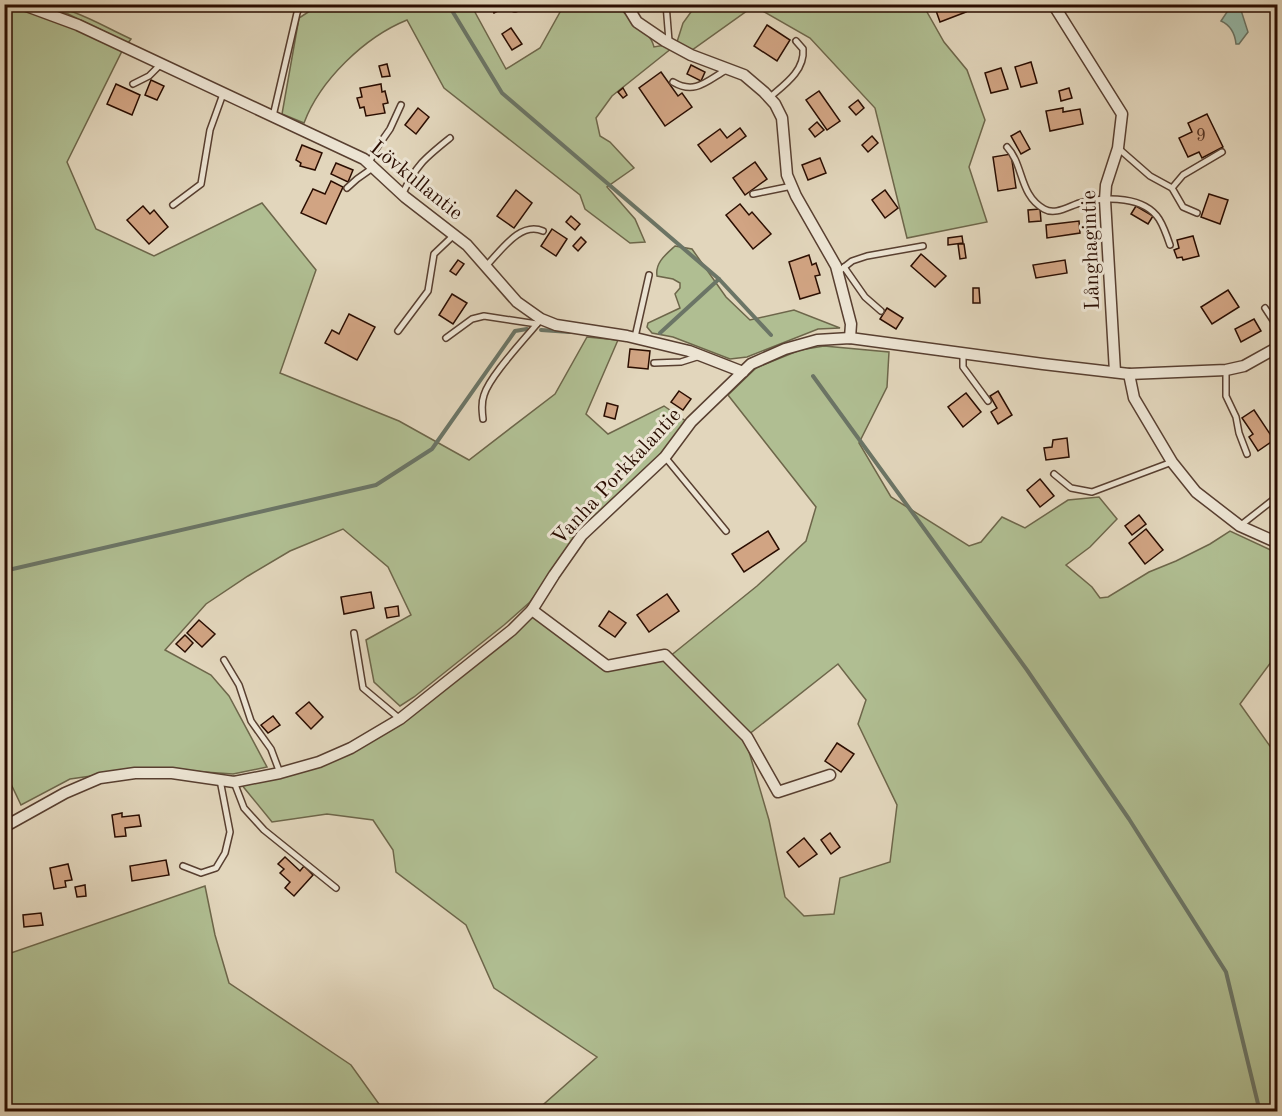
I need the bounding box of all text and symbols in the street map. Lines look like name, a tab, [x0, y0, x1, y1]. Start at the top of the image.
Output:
house number: 9	[1196, 127, 1206, 145]
street label: Lövkullantie	[366, 138, 466, 225]
street label: Långhagintie	[1079, 190, 1104, 310]
street label: Vanha Porkkalantie	[549, 405, 686, 549]

